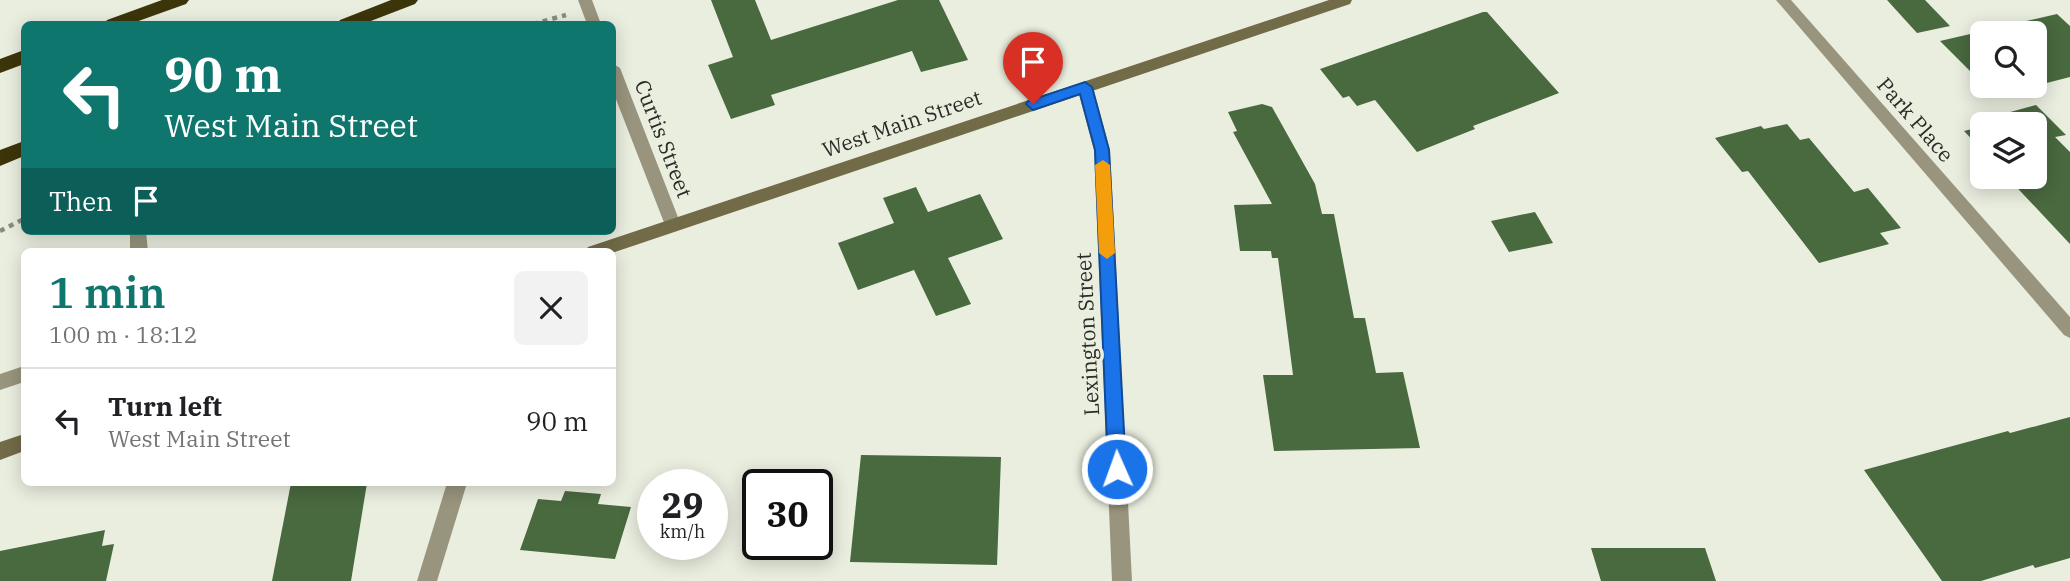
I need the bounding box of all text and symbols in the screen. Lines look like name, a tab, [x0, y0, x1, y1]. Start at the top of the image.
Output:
map controls	[1970, 21, 2047, 189]
button: search	[1970, 21, 2047, 98]
pin	[1003, 32, 1063, 104]
text: 90 m	[164, 42, 282, 105]
icon: arrive	[1014, 43, 1052, 81]
icon: left	[49, 49, 140, 140]
street label: Park Place	[1871, 71, 1960, 168]
street label: Curtis Street	[629, 76, 699, 202]
street label: West Main Street	[818, 83, 985, 163]
text: West Main Street	[164, 104, 418, 146]
button: layers	[1970, 112, 2047, 189]
icon: arrive	[127, 182, 165, 220]
text: Then	[49, 184, 113, 218]
street label: Lexington Street	[1069, 252, 1105, 416]
text: 1 min	[49, 265, 166, 320]
button: close	[514, 271, 588, 345]
text: 100 m · 18:12	[49, 319, 198, 349]
text: Turn left	[108, 389, 222, 423]
icon: left	[49, 402, 87, 440]
text: 90 m	[526, 404, 588, 438]
text: West Main Street	[108, 423, 291, 453]
position arrow	[1080, 432, 1154, 506]
speed limit sign: 30	[742, 469, 833, 560]
text: 29	[661, 482, 704, 528]
text: km/h	[660, 520, 705, 543]

